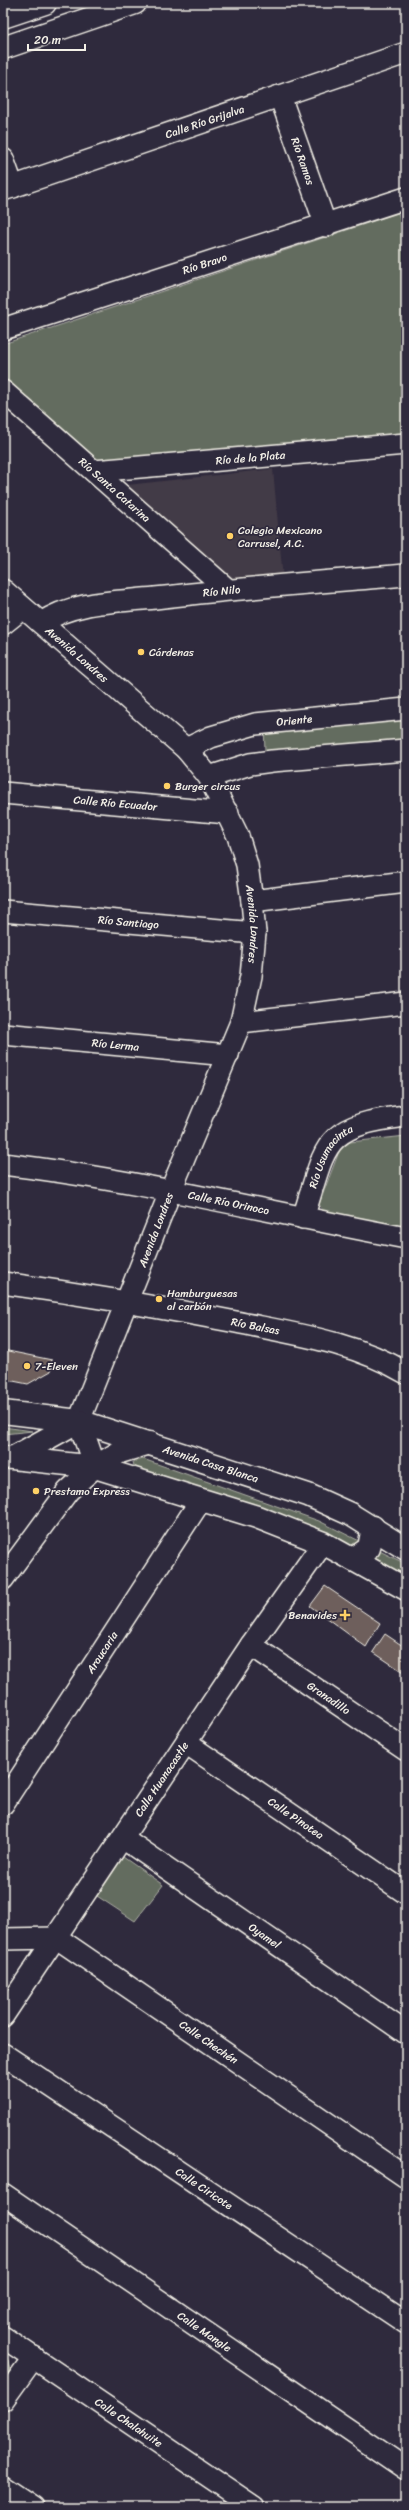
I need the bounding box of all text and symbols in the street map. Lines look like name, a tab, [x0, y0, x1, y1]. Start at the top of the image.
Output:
scale bar	[28, 26, 85, 52]
text: 20 m	[34, 29, 61, 51]
street label: Calle Río Grijalva	[163, 99, 247, 144]
street label: Río Ramos	[286, 135, 321, 188]
street label: Río Bravo	[180, 247, 230, 280]
street label: Río de la Plata	[215, 445, 286, 470]
street label: Río Santa Catarina	[74, 452, 155, 527]
place label: Colegio Mexicano Carrusel, A.C.	[238, 521, 323, 553]
marker: Colegio Mexicano Carrusel, A.C.	[225, 531, 235, 541]
street label: Río Nilo	[202, 579, 242, 602]
street label: Avenida Londres	[40, 621, 114, 688]
place label: Cárdenas	[149, 643, 195, 662]
marker: Cárdenas	[136, 647, 146, 657]
street label: Oriente	[275, 709, 314, 731]
place label: Burger circus	[175, 777, 241, 796]
marker: Burger circus	[162, 781, 172, 791]
street label: Calle Río Ecuador	[73, 790, 159, 816]
street label: Avenida Londres	[240, 882, 265, 965]
street label: Río Santiago	[97, 910, 160, 934]
street label: Río Lerma	[91, 1033, 140, 1056]
street label: Río Usumacinta	[303, 1119, 357, 1191]
street label: Calle Río Orinoco	[186, 1185, 272, 1220]
street label: Avenida Londres	[133, 1189, 179, 1271]
place label: Hamburguesas al carbón	[167, 1284, 238, 1316]
marker: Hamburguesas al carbón	[154, 1294, 164, 1304]
street label: Río Balsas	[229, 1312, 282, 1340]
place label: 7-Eleven	[35, 1357, 78, 1376]
marker: 7-Eleven	[22, 1361, 32, 1371]
street label: Avenida Casa Blanca	[159, 1439, 262, 1488]
place label: Prestamo Express	[44, 1482, 130, 1501]
marker: Prestamo Express	[31, 1486, 41, 1496]
place label: Benavides	[288, 1606, 338, 1625]
marker: Benavides	[340, 1610, 350, 1620]
street label: Araucaria	[80, 1627, 123, 1678]
street label: Granadillo	[303, 1676, 355, 1720]
street label: Calle Huanacastle	[129, 1737, 194, 1821]
street label: Calle Pinotea	[264, 1792, 328, 1844]
street label: Oyamel	[245, 1918, 285, 1954]
street label: Calle Chechén	[175, 2015, 242, 2069]
street label: Calle Ciricote	[172, 2162, 238, 2215]
street label: Calle Mangle	[173, 2306, 236, 2357]
street label: Calle Chalahuite	[91, 2392, 167, 2452]

